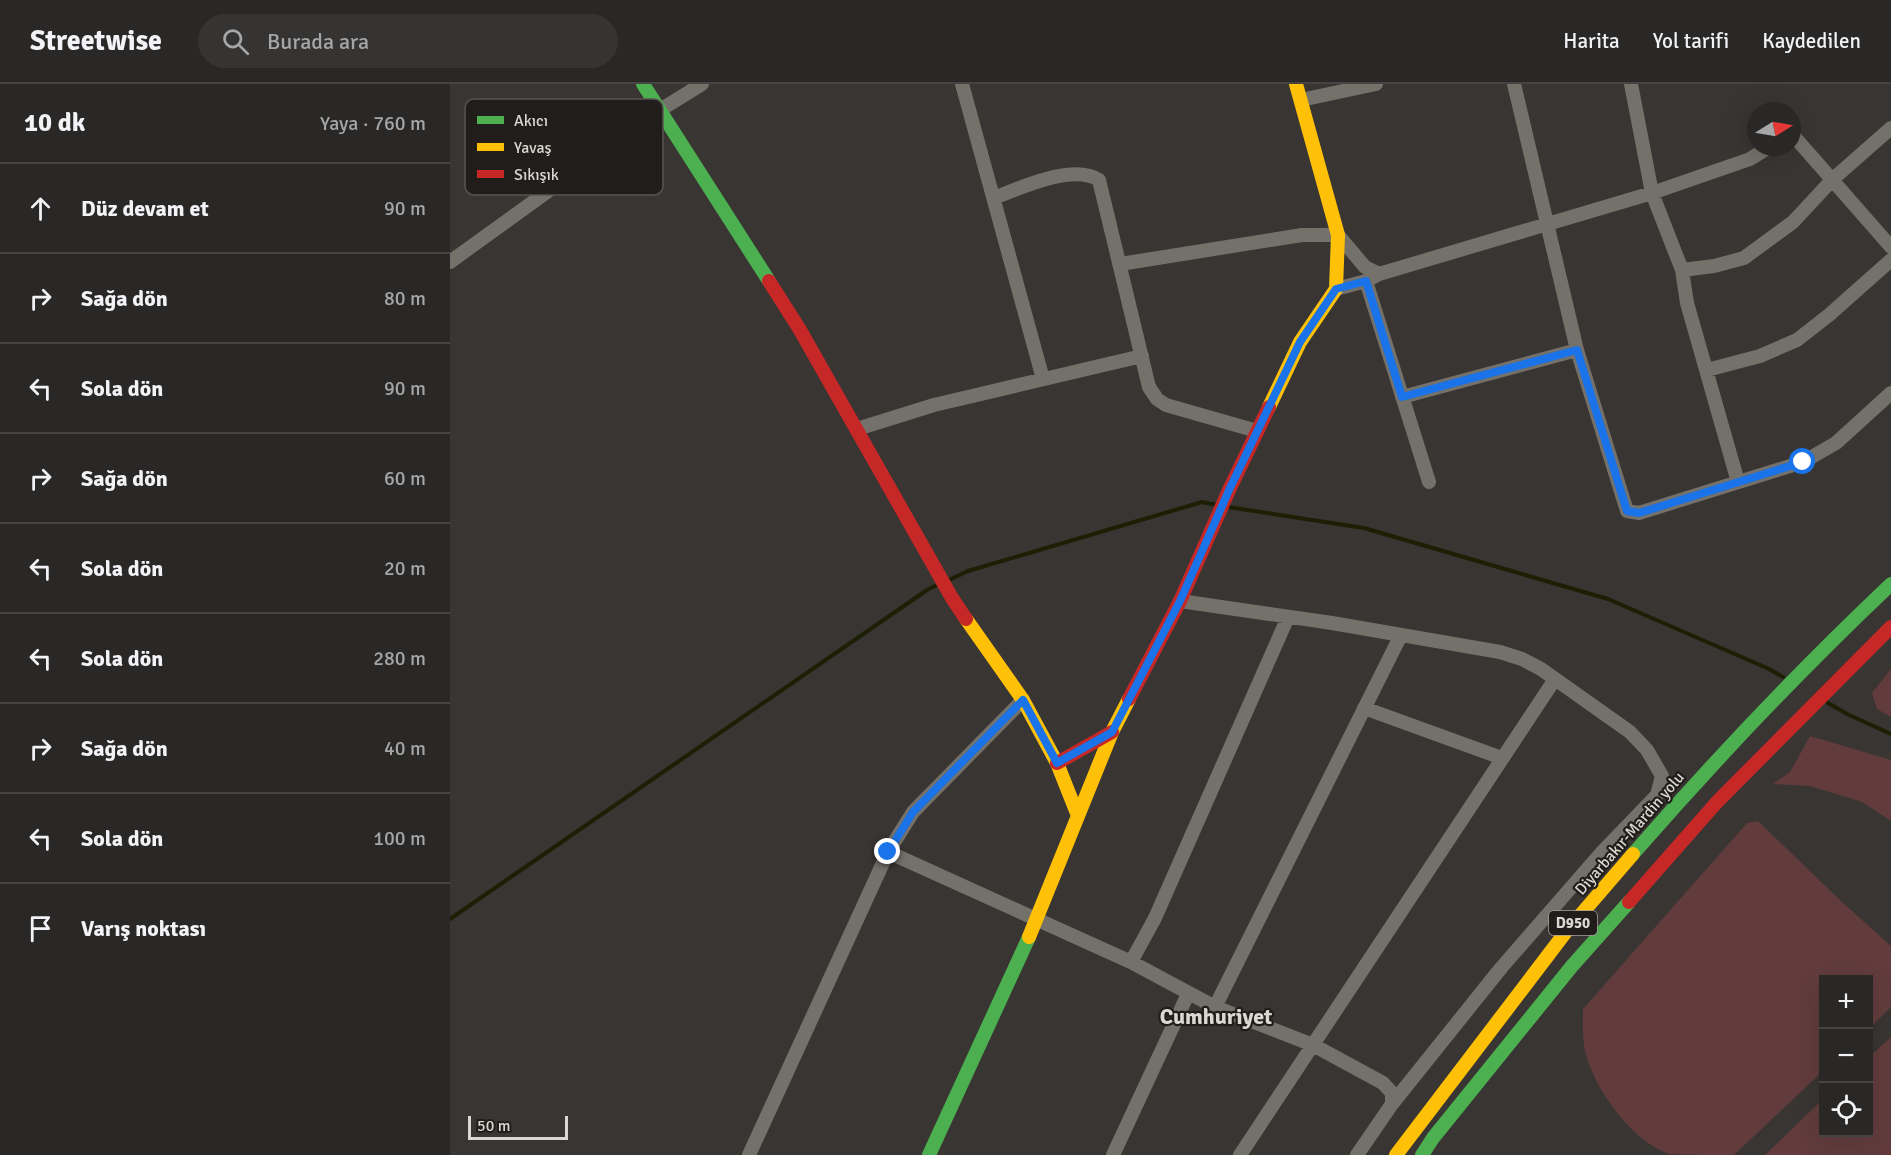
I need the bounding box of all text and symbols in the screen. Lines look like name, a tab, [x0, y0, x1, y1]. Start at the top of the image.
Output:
search box	[198, 14, 618, 68]
text: Streetwise	[30, 24, 162, 58]
icon: search	[219, 25, 252, 58]
text: Burada ara	[267, 28, 369, 55]
text: Harita	[1563, 28, 1620, 54]
text: Yol tarifi	[1653, 28, 1729, 54]
text: Kaydedilen	[1762, 28, 1861, 54]
legend	[465, 99, 663, 195]
north arrow	[1747, 102, 1801, 156]
text: 10 dk	[24, 107, 85, 139]
text: Yaya · 760 m	[320, 111, 426, 136]
text: Akıcı	[514, 111, 548, 131]
text: Yavaş	[514, 138, 552, 158]
text: Sıkışık	[514, 165, 559, 185]
icon: ahead	[24, 192, 57, 225]
text: Düz devam et	[81, 195, 209, 222]
text: 90 m	[384, 196, 426, 221]
icon: right	[24, 282, 57, 315]
text: Sağa dön	[81, 285, 168, 312]
text: 80 m	[384, 286, 426, 311]
icon: left	[24, 372, 57, 405]
text: Sola dön	[81, 375, 163, 402]
text: 90 m	[384, 376, 426, 401]
route start	[1789, 448, 1815, 474]
icon: right	[24, 462, 57, 495]
text: Sağa dön	[81, 465, 168, 492]
text: 60 m	[384, 466, 426, 491]
icon: left	[24, 552, 57, 585]
text: Sola dön	[81, 555, 163, 582]
text: 20 m	[384, 556, 426, 581]
icon: left	[24, 642, 57, 675]
text: Sola dön	[81, 645, 163, 672]
text: 280 m	[373, 646, 426, 671]
icon: right	[24, 732, 57, 765]
text: Sağa dön	[81, 735, 168, 762]
text: 40 m	[384, 736, 426, 761]
street label: Diyarbakır-Mardin yolu	[1571, 768, 1689, 899]
icon: left	[24, 822, 57, 855]
text: Sola dön	[81, 825, 163, 852]
text: 100 m	[373, 826, 426, 851]
route end	[874, 838, 900, 864]
road number: D950	[1549, 911, 1597, 935]
icon: arrive	[24, 912, 57, 945]
text: Varış noktası	[81, 915, 206, 942]
map controls	[1819, 975, 1873, 1137]
button: +	[1819, 975, 1873, 1029]
district label: Cumhuriyet	[1160, 1003, 1272, 1030]
button: −	[1819, 1029, 1873, 1083]
button: locate	[1819, 1083, 1873, 1137]
scale bar	[468, 1113, 568, 1140]
text: 50 m	[477, 1116, 511, 1136]

